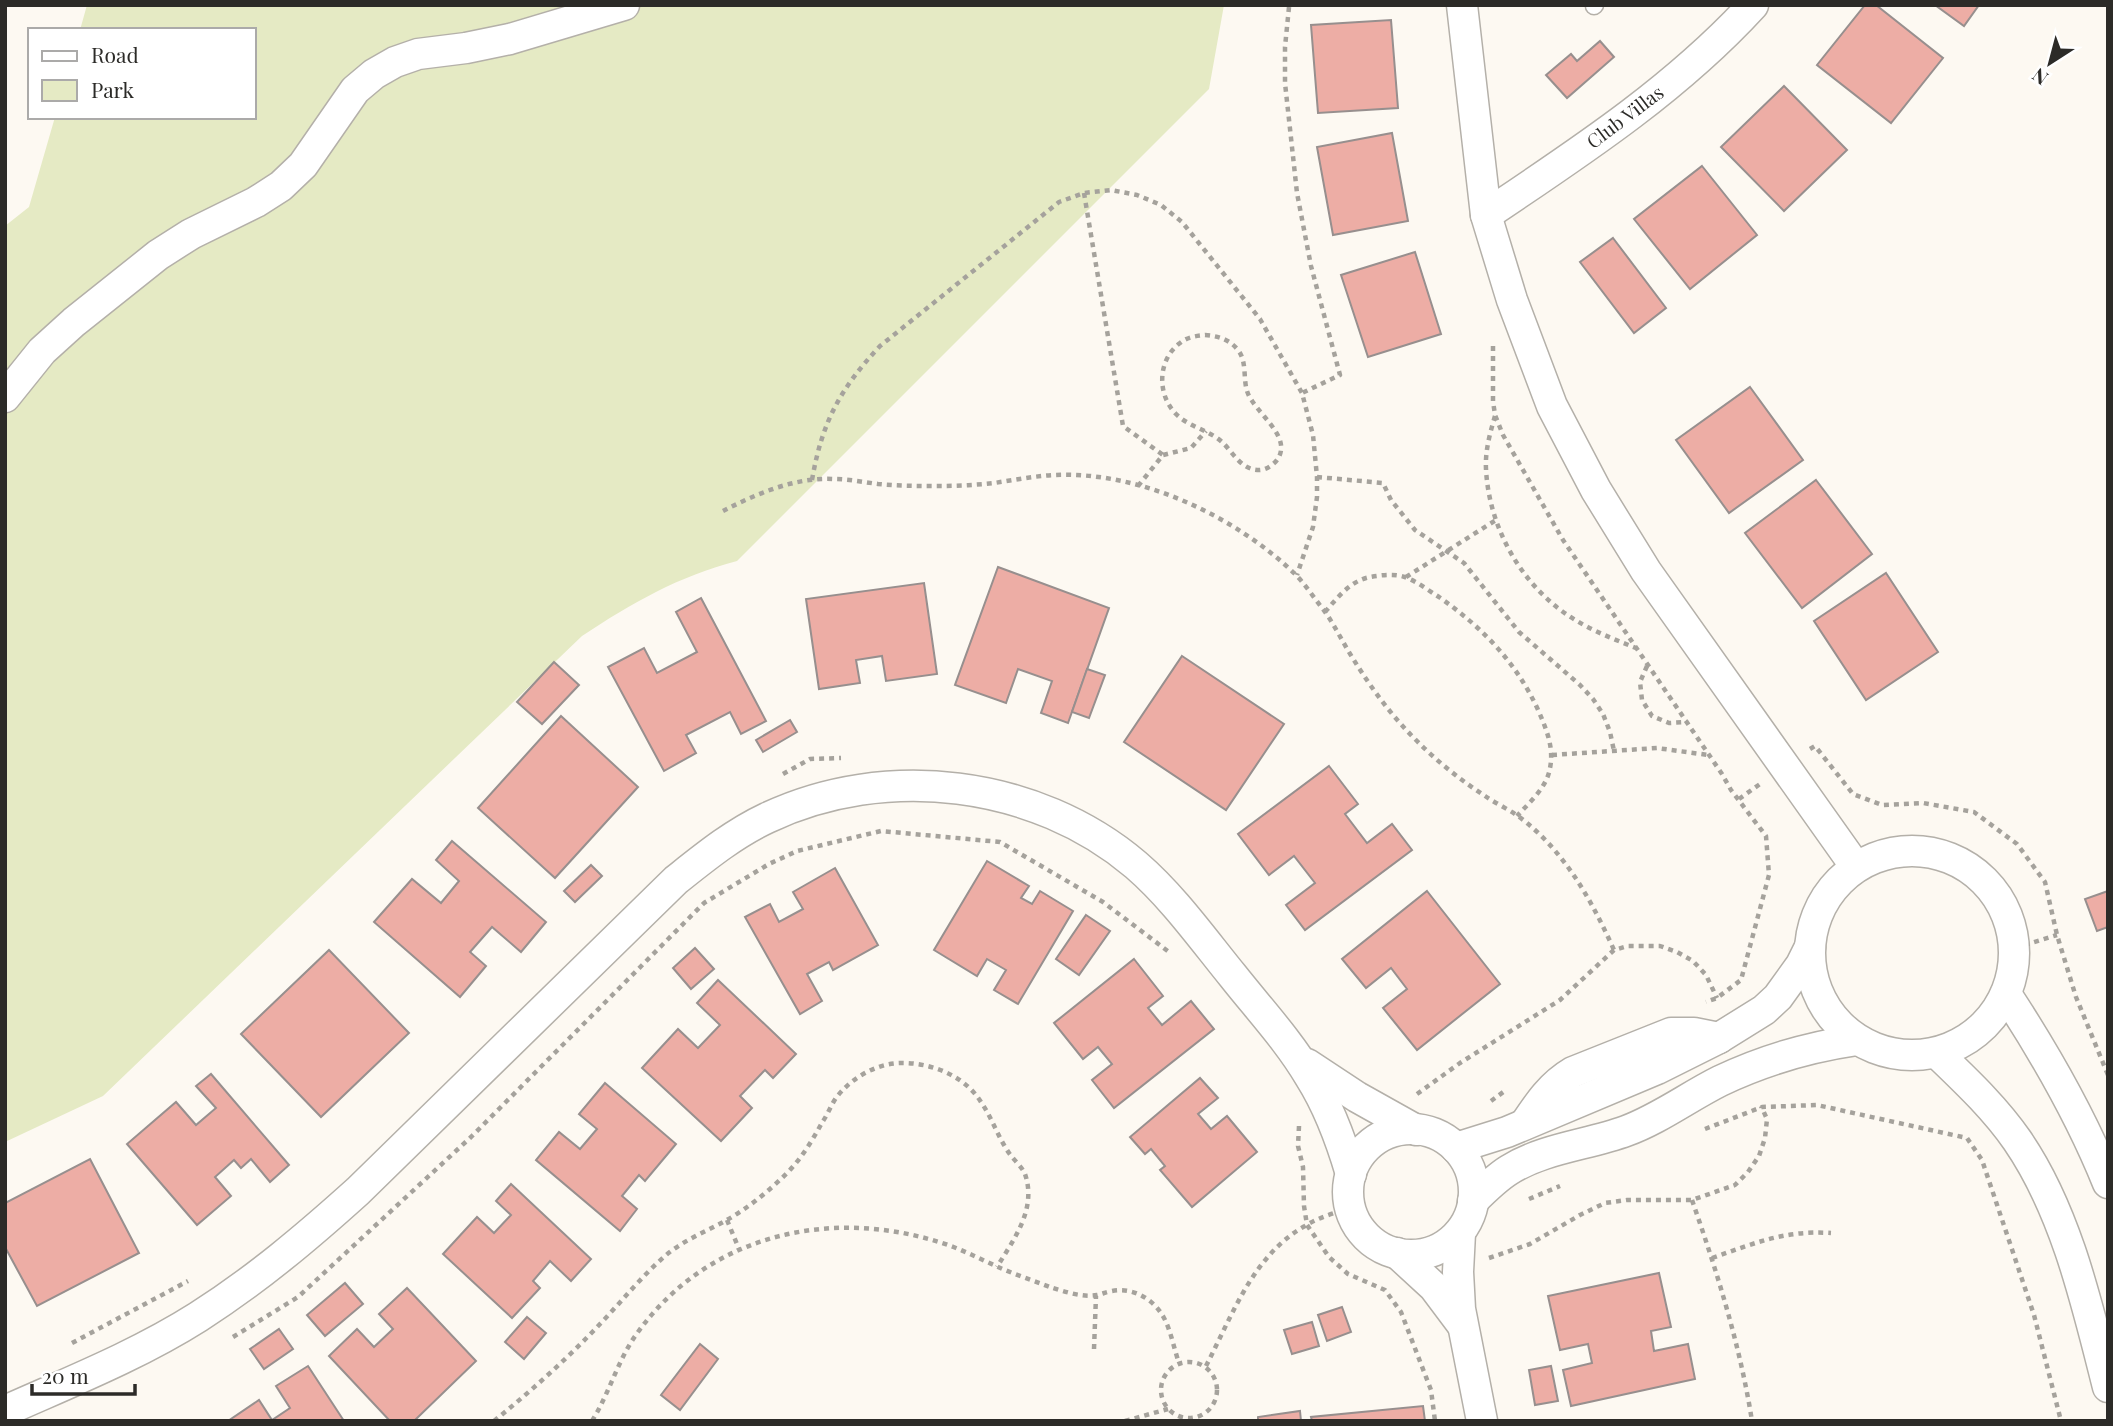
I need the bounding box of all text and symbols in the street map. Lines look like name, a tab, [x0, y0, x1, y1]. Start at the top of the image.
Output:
legend	[28, 28, 256, 119]
north arrow	[2015, 28, 2085, 98]
text: Road	[91, 40, 139, 68]
text: N	[2026, 63, 2053, 92]
text: Park	[91, 75, 135, 103]
street label: Club Villas	[1581, 79, 1668, 154]
scale bar	[32, 1352, 135, 1396]
text: 20 m	[42, 1361, 89, 1389]

